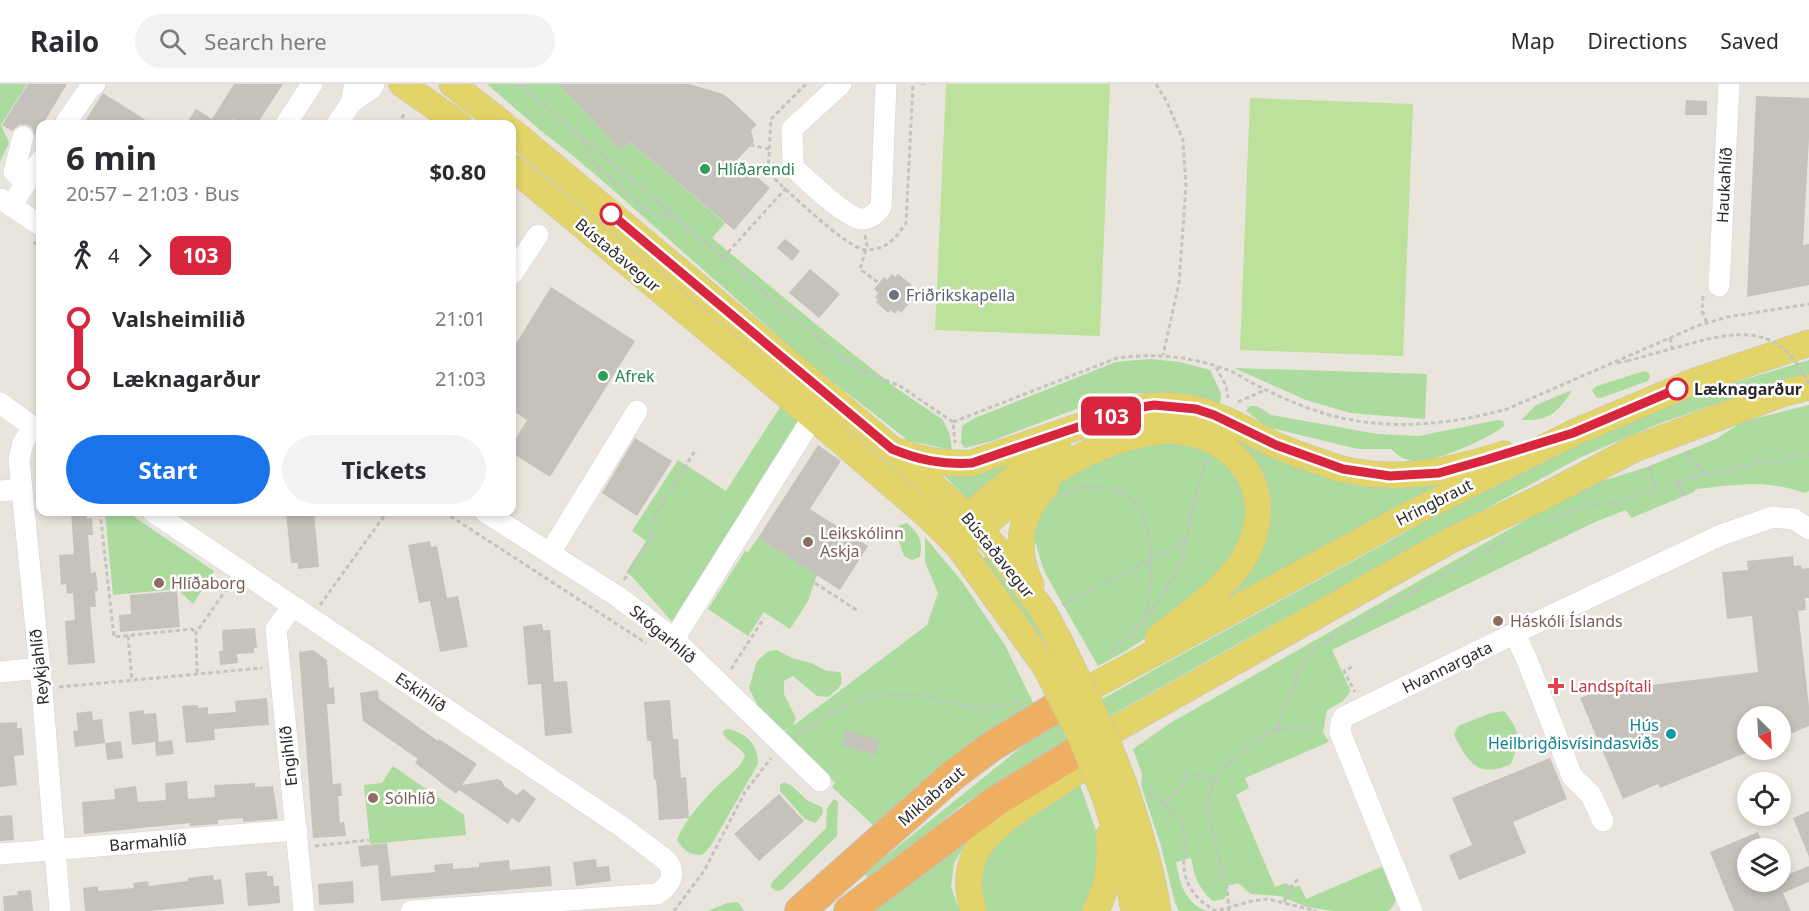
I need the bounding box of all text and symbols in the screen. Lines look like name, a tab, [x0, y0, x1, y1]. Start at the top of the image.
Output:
search box	[135, 14, 555, 68]
text: Railo	[30, 22, 99, 60]
icon: search	[156, 25, 189, 58]
text: Search here	[204, 26, 327, 56]
text: Map	[1511, 27, 1555, 55]
text: Directions	[1588, 27, 1687, 55]
text: Saved	[1720, 27, 1779, 55]
text: 6 min	[66, 135, 157, 180]
street label: Haukahlíð	[1711, 146, 1737, 224]
text: $0.80	[429, 156, 486, 186]
place label: Hlíðarendi	[717, 158, 795, 180]
marker: Hlíðarendi	[698, 162, 712, 176]
text: 20:57 – 21:03 · Bus	[66, 180, 239, 207]
unlabelled marker	[600, 203, 622, 225]
street label: Bústaðavegur	[571, 213, 666, 297]
icon: walk	[66, 239, 99, 272]
icon: forward	[128, 239, 161, 272]
text: 103	[182, 241, 219, 269]
text: 4	[108, 242, 119, 269]
place label: Friðrikskapella	[906, 284, 1015, 306]
marker: Friðrikskapella	[887, 288, 901, 302]
text: Valsheimilið	[112, 303, 246, 333]
text: 21:01	[435, 305, 486, 332]
text: Læknagarður	[112, 363, 260, 393]
text: 21:03	[435, 365, 486, 392]
place label: Afrek	[615, 365, 655, 387]
marker: Afrek	[596, 369, 610, 383]
marker: Læknagarður	[1666, 378, 1688, 400]
place label: Læknagarður	[1694, 378, 1802, 400]
line badge: 103	[1076, 396, 1146, 436]
text: 103	[1093, 402, 1129, 430]
button: Start	[66, 435, 270, 504]
button: Tickets	[282, 435, 486, 504]
street label: Hringbraut	[1392, 473, 1476, 531]
street label: Bústaðavegur	[956, 507, 1040, 603]
place label: Leikskólinn Askja	[820, 522, 904, 562]
marker: Leikskólinn Askja	[801, 535, 815, 549]
place label: Hlíðaborg	[171, 572, 246, 594]
marker: Hlíðaborg	[152, 576, 166, 590]
street label: Skógarhlíð	[625, 600, 701, 668]
place label: Háskóli Íslands	[1510, 610, 1623, 632]
marker: Háskóli Íslands	[1491, 614, 1505, 628]
street label: Reykjahlíð	[24, 628, 54, 706]
street label: Hvannargata	[1398, 636, 1496, 698]
street label: Eskihlíð	[391, 667, 451, 717]
place label: Landspítali	[1570, 675, 1652, 697]
marker: Landspítali	[1547, 677, 1565, 695]
north arrow	[1737, 706, 1791, 760]
map controls	[1737, 706, 1791, 892]
place label: Hús Heilbrigðisvísindasviðs	[1488, 714, 1659, 754]
street label: Engihlíð	[274, 725, 302, 787]
marker: Hús Heilbrigðisvísindasviðs	[1664, 727, 1678, 741]
street label: Miklabraut	[893, 761, 969, 831]
button: locate	[1737, 772, 1791, 826]
place label: Sólhlíð	[385, 787, 435, 809]
marker: Sólhlíð	[366, 791, 380, 805]
street label: Barmahlíð	[108, 828, 188, 856]
button: layers	[1737, 838, 1791, 892]

